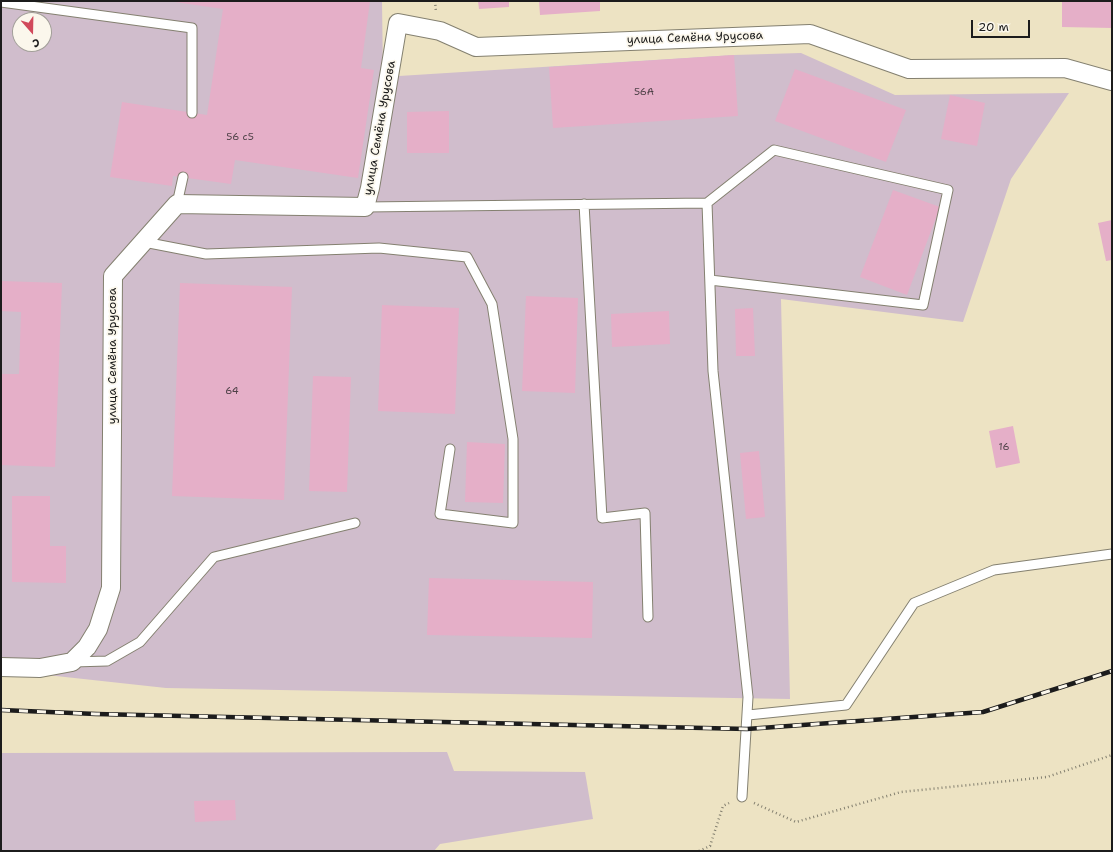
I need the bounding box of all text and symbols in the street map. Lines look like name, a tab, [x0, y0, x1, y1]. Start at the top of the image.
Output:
north arrow	[12, 12, 52, 52]
scale bar	[973, 12, 1032, 38]
text: 20 m	[978, 19, 1009, 35]
street label: улица Семёна Урусова	[627, 28, 763, 48]
text: С	[30, 35, 42, 51]
street label: улица Семёна Урусова	[361, 60, 399, 196]
house number: 56А	[634, 86, 654, 98]
house number: 56 с5	[226, 131, 254, 143]
street label: улица Семёна Урусова	[106, 288, 120, 424]
house number: 64	[225, 385, 239, 397]
house number: 16	[999, 441, 1009, 453]

